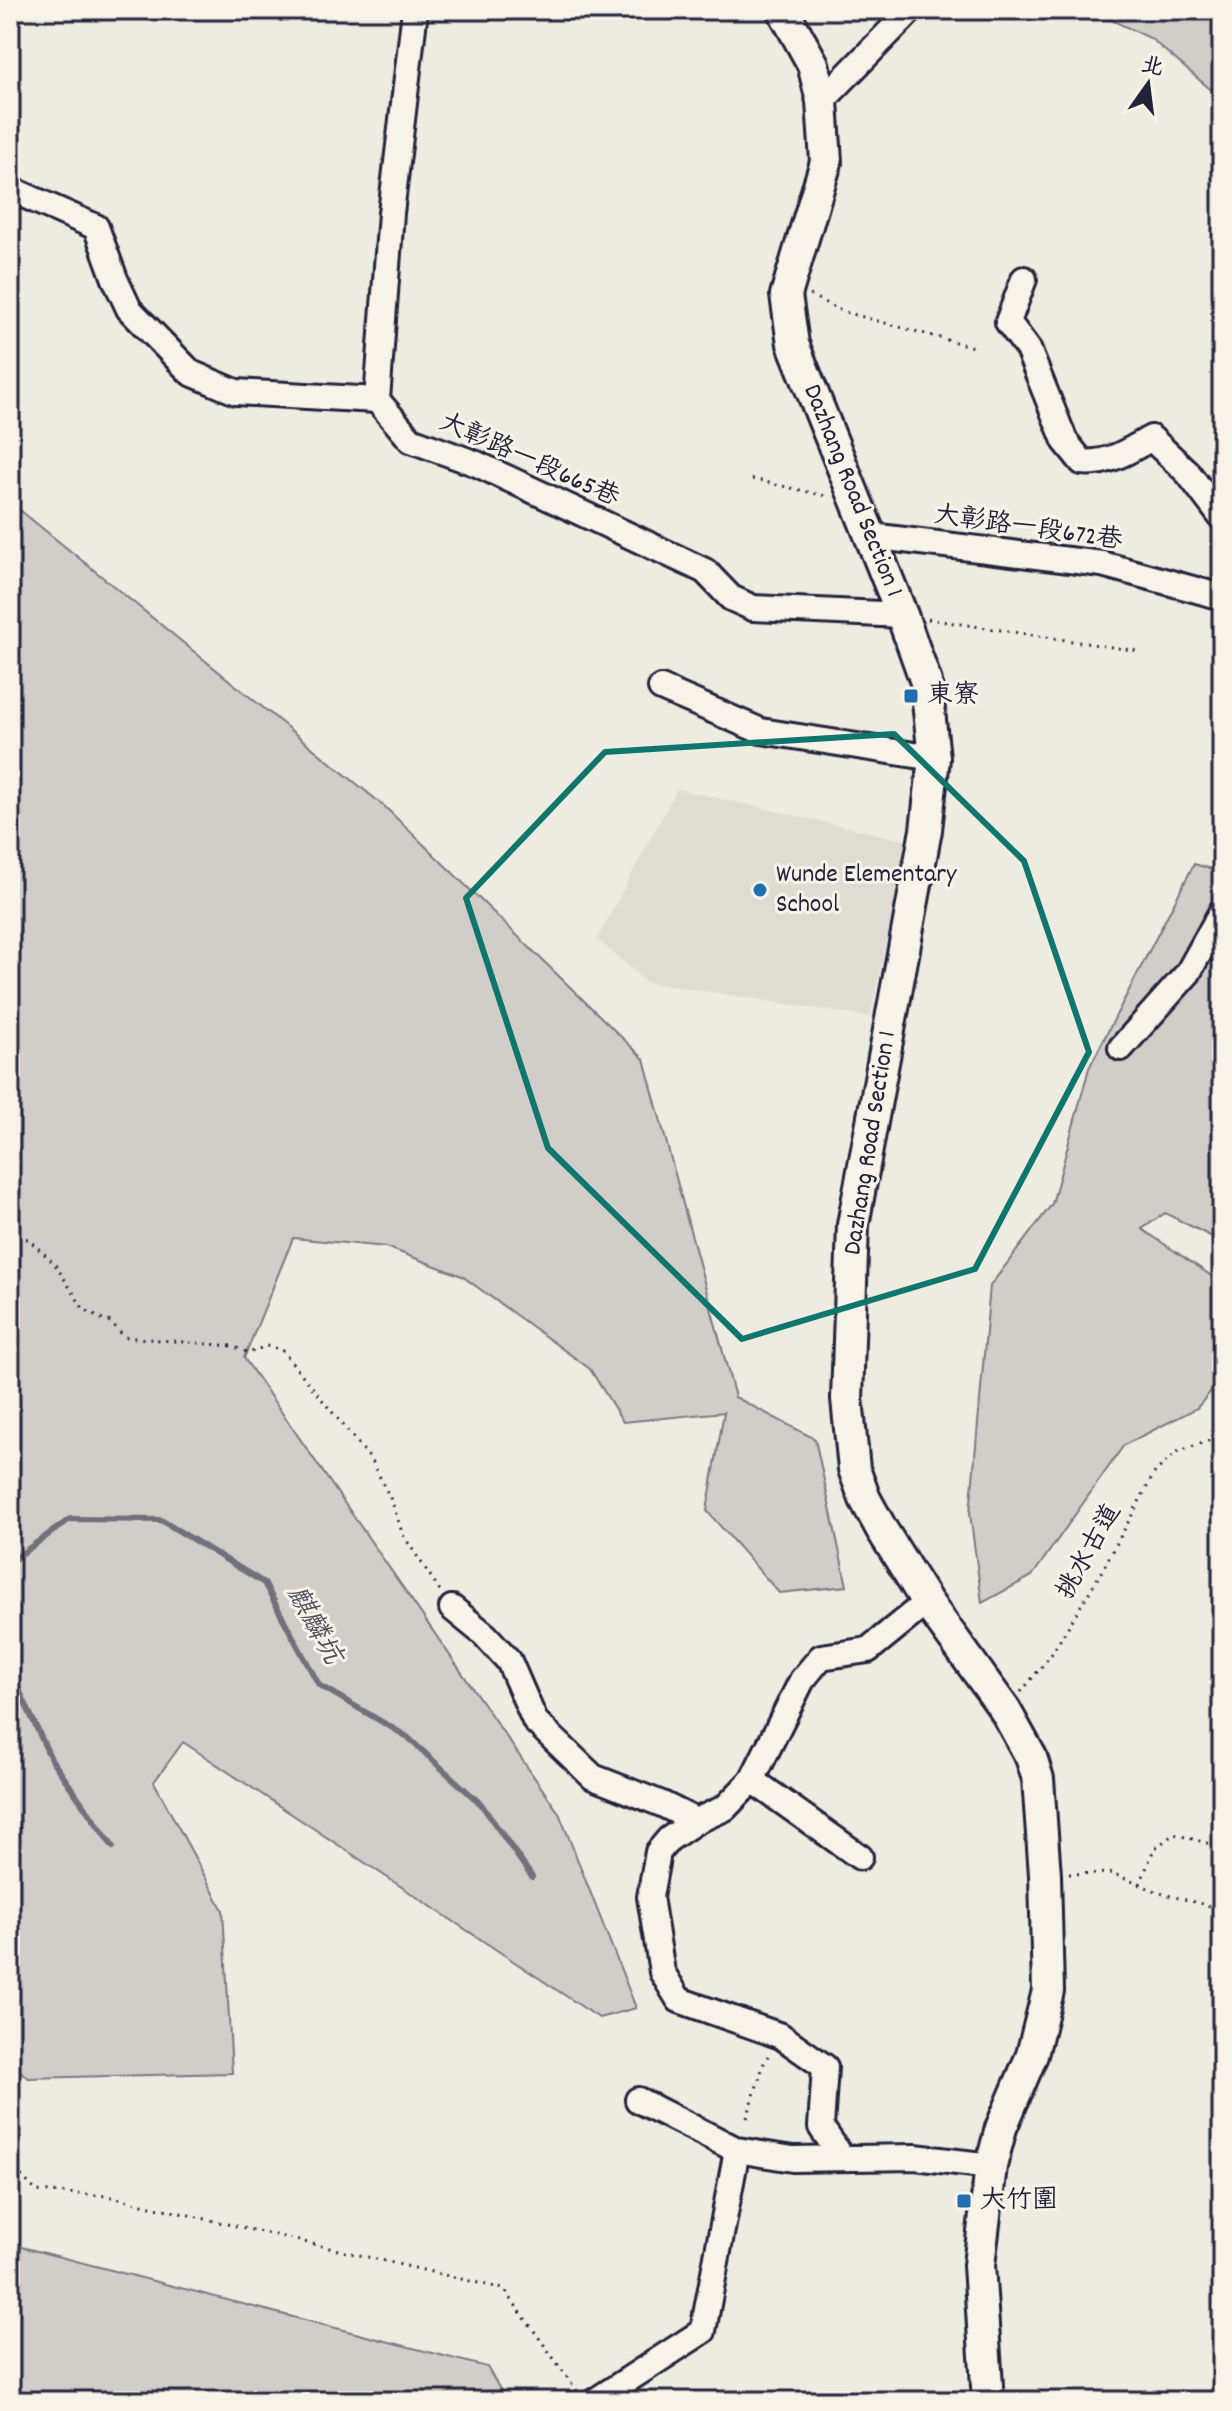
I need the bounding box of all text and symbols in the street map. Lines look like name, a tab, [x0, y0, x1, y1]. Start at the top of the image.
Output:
north arrow	[1108, 44, 1188, 124]
text: 北	[1138, 50, 1166, 86]
street label: Dazhang Road Section 1	[792, 379, 912, 603]
street label: 大彰路一段665巷	[433, 405, 625, 517]
street label: 大彰路一段672巷	[931, 497, 1125, 561]
place label: 東寮	[927, 678, 979, 715]
marker: 東寮	[902, 687, 920, 705]
place label: Wunde Elementary School	[776, 857, 957, 924]
marker: Wunde Elementary School	[751, 881, 769, 899]
street label: Dazhang Road Section 1	[835, 1028, 907, 1258]
street label: 挑水古道	[1049, 1498, 1131, 1606]
water label: 麒麟坑	[274, 1580, 351, 1675]
place label: 大竹圍	[980, 2183, 1058, 2220]
marker: 大竹圍	[955, 2192, 973, 2210]

